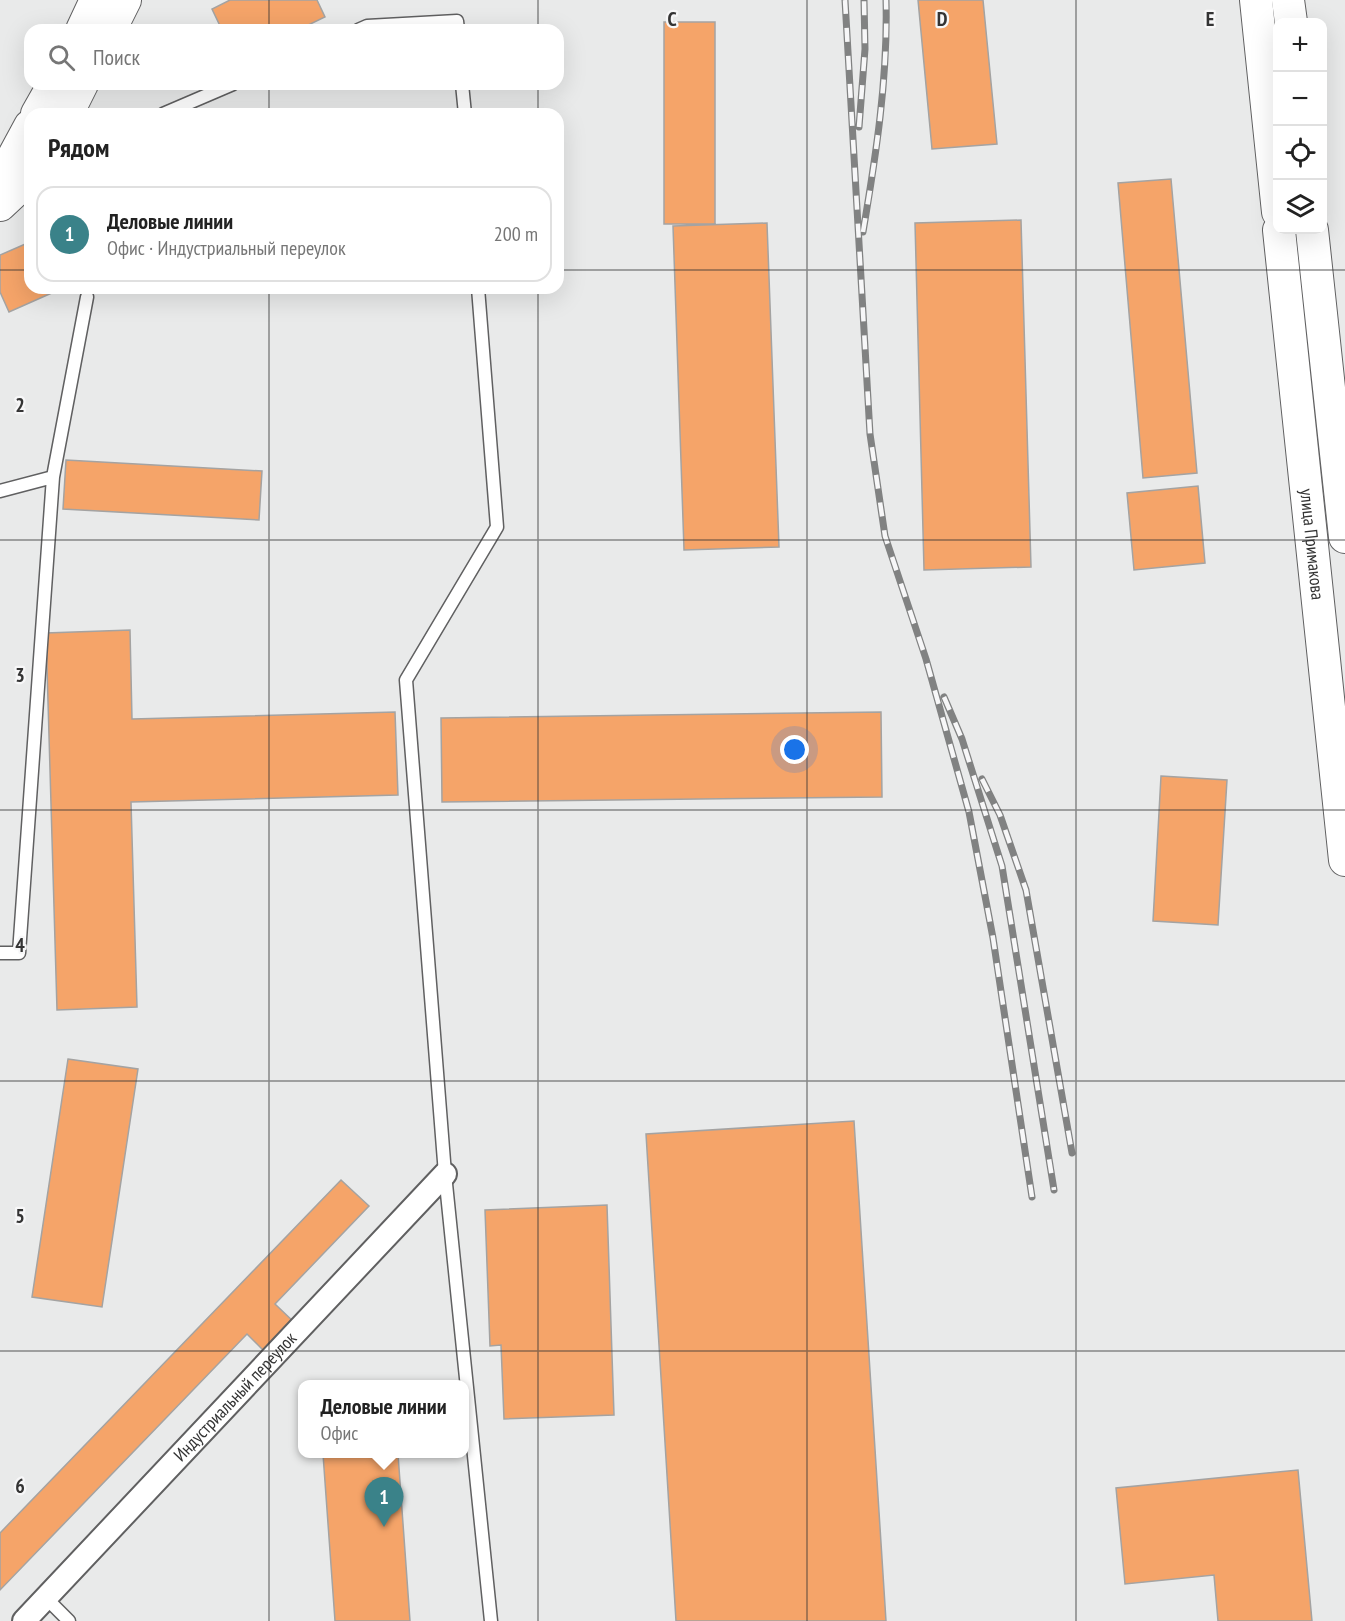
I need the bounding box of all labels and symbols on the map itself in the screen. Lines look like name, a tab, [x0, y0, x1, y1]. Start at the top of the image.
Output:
text: C	[667, 6, 677, 32]
text: D	[937, 6, 948, 32]
text: E	[1206, 6, 1214, 32]
text: 2	[15, 392, 25, 418]
street label: улица Примакова	[1295, 487, 1330, 601]
text: 3	[15, 662, 25, 688]
your location	[780, 735, 809, 764]
text: 4	[15, 932, 25, 958]
text: 5	[15, 1203, 25, 1229]
street label: Индустриальный переулок	[168, 1327, 301, 1466]
text: 6	[15, 1473, 25, 1499]
pin: 1	[364, 1478, 404, 1527]

